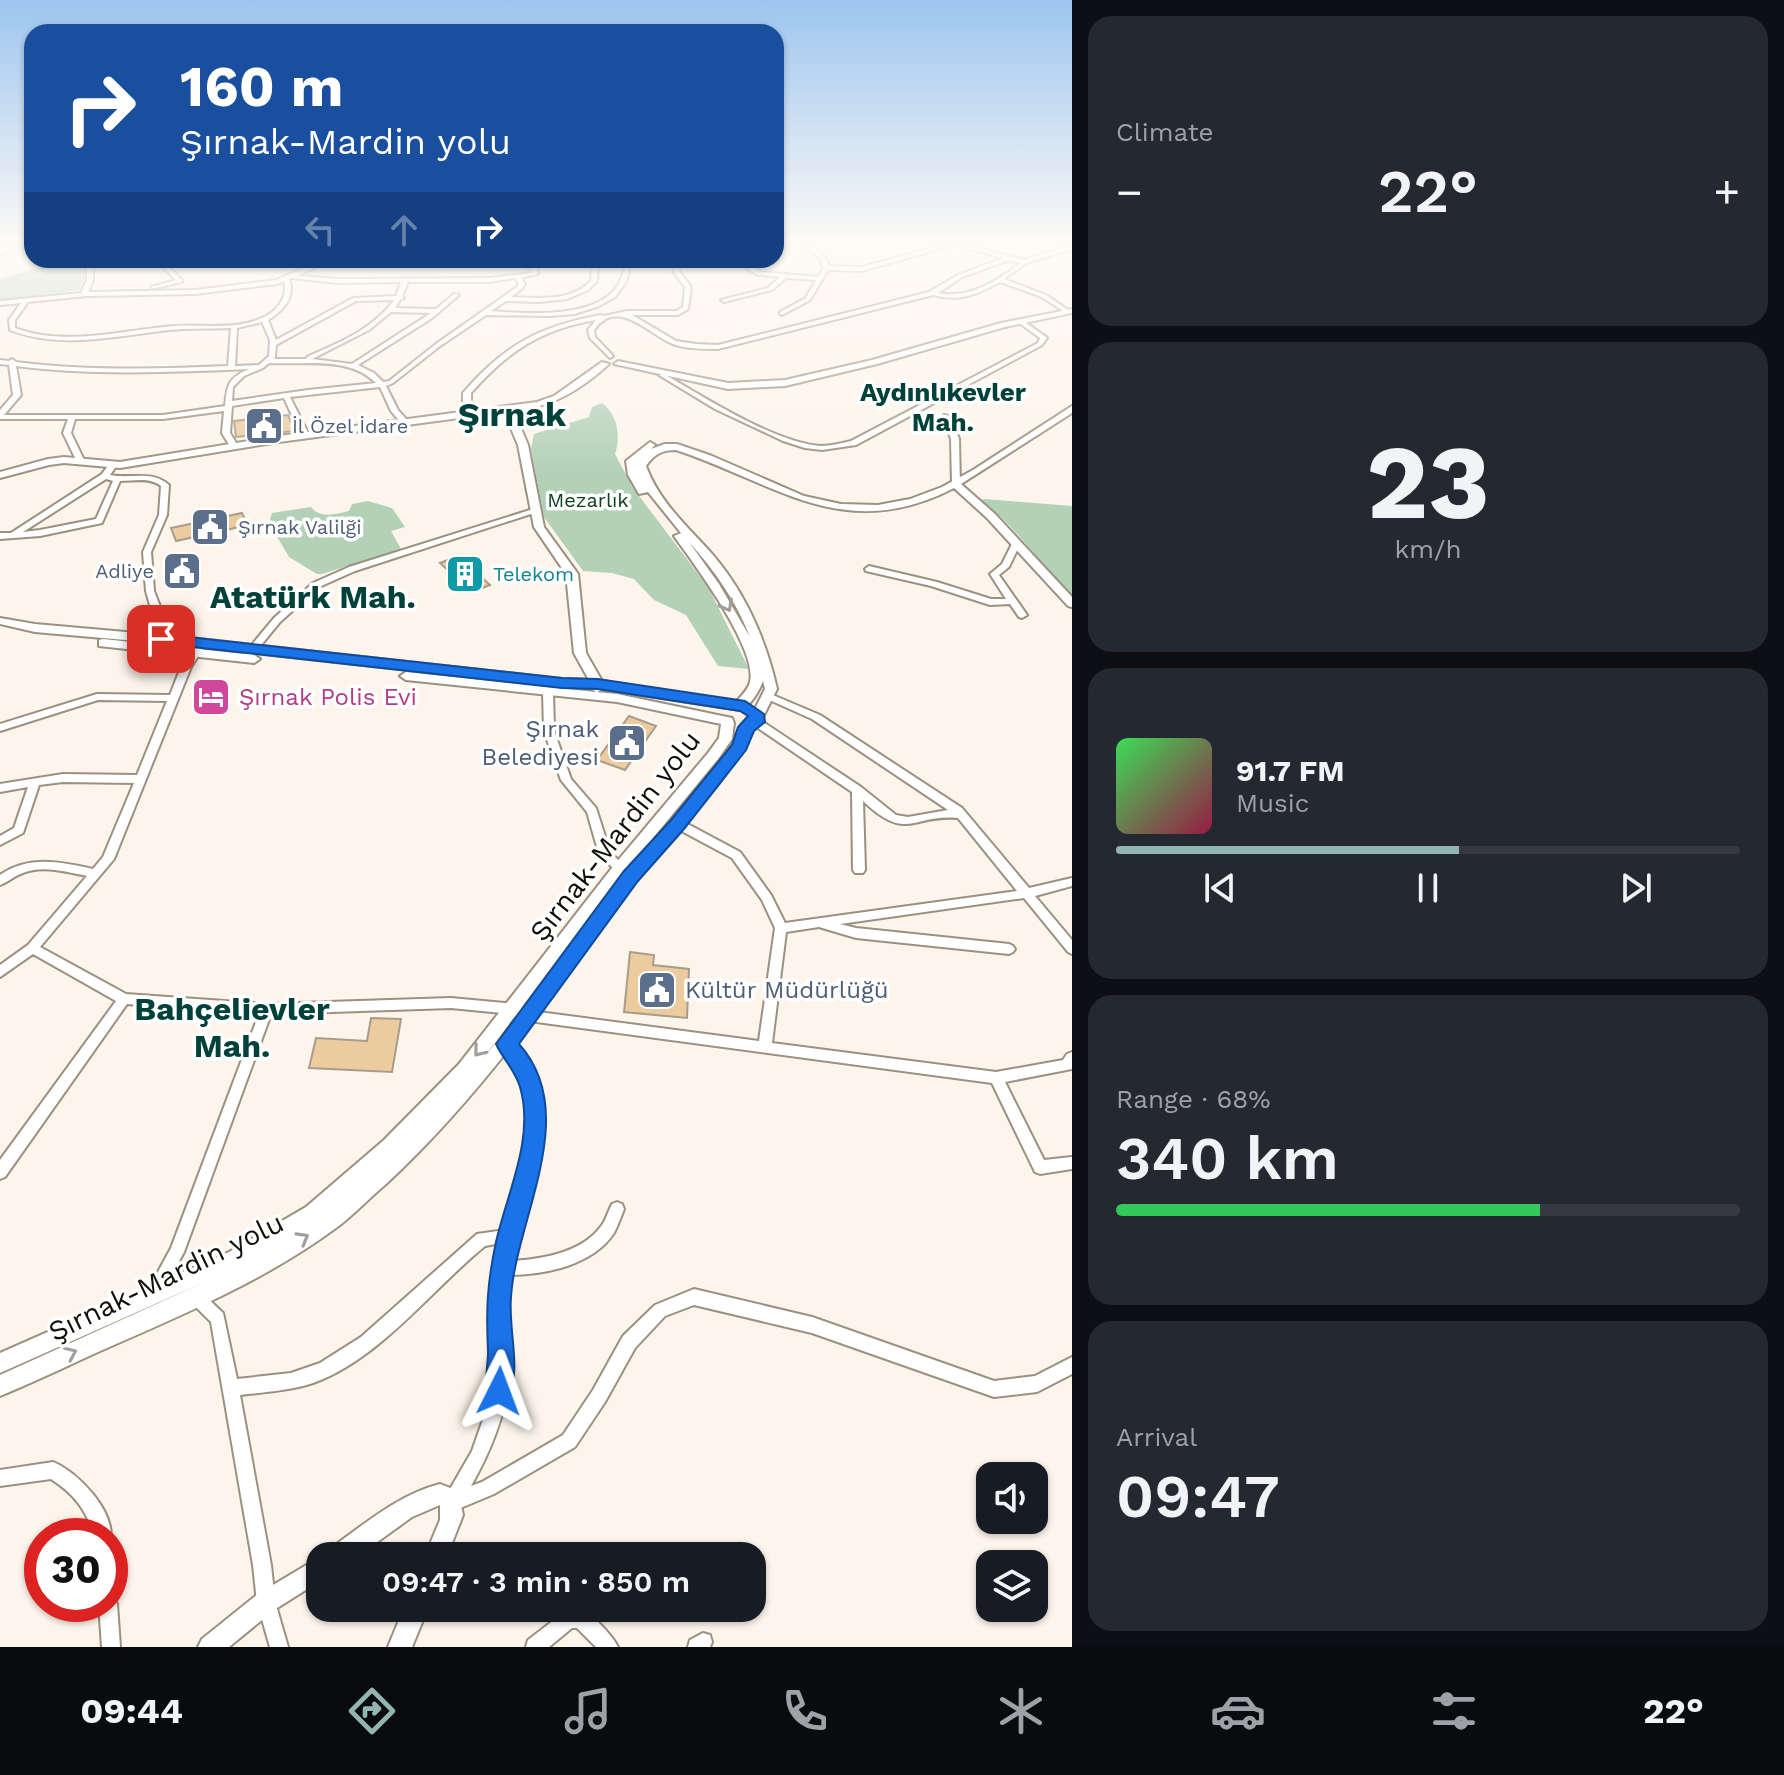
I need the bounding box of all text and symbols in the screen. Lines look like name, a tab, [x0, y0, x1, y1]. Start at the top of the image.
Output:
text: 160 m	[180, 54, 343, 120]
icon: right	[48, 56, 152, 160]
text: Climate	[1116, 117, 1214, 147]
text: Şırnak-Mardin yolu	[180, 121, 511, 163]
text: 22°	[1378, 156, 1478, 227]
text: −	[1116, 166, 1143, 218]
text: +	[1713, 166, 1740, 218]
icon: left	[298, 208, 342, 252]
icon: ahead	[382, 208, 426, 252]
icon: right	[466, 208, 510, 252]
district label: Aydınlıkevler Mah.	[860, 377, 1027, 437]
district label: Şırnak	[458, 394, 567, 434]
public building icon: İl Özel İdare	[243, 405, 285, 447]
place label: İl Özel İdare	[292, 414, 408, 438]
text: 23	[1366, 421, 1490, 543]
park label: Mezarlık	[547, 488, 629, 512]
public building icon: Şırnak Valilği	[189, 506, 231, 548]
place label: Şırnak Valilği	[238, 515, 362, 539]
text: km/h	[1395, 534, 1461, 564]
public building icon: Adliye	[161, 550, 203, 592]
building icon: Telekom	[444, 553, 486, 595]
place label: Adliye	[95, 559, 154, 583]
place label: Telekom	[493, 562, 574, 586]
district label: Atatürk Mah.	[210, 578, 416, 616]
one-way arrow	[718, 598, 733, 613]
pin	[127, 605, 195, 673]
icon: arrive	[139, 617, 183, 661]
hotel icon: Şırnak Polis Evi	[190, 676, 232, 718]
place label: Şırnak Polis Evi	[239, 683, 417, 711]
place label: Şırnak Belediyesi	[482, 715, 599, 771]
public building icon: Şırnak Belediyesi	[606, 722, 648, 764]
street label: Şırnak-Mardin yolu	[523, 724, 707, 948]
text: 91.7 FM	[1236, 753, 1345, 788]
text: Music	[1236, 788, 1309, 818]
icon: previous	[1198, 866, 1242, 910]
icon: pause	[1406, 866, 1450, 910]
icon: next	[1614, 866, 1658, 910]
public building icon: Kültür Müdürlüğü	[636, 969, 678, 1011]
place label: Kültür Müdürlüğü	[685, 976, 889, 1004]
district label: Bahçelievler Mah.	[134, 990, 330, 1065]
one-way arrow	[475, 1042, 489, 1057]
text: Range · 68%	[1116, 1084, 1271, 1114]
text: 340 km	[1116, 1123, 1339, 1194]
street label: Şırnak-Mardin yolu	[43, 1206, 289, 1348]
one-way arrow	[294, 1232, 309, 1248]
one-way arrow	[62, 1347, 77, 1363]
position arrow	[457, 1349, 541, 1433]
text: Arrival	[1116, 1422, 1197, 1452]
text: 09:47	[1116, 1461, 1280, 1532]
map controls	[976, 1462, 1048, 1622]
button: sound	[976, 1462, 1048, 1534]
speed limit sign: 30	[24, 1518, 128, 1622]
button: layers	[976, 1550, 1048, 1622]
text: 09:47 · 3 min · 850 m	[382, 1564, 690, 1599]
icon: directions	[344, 1683, 400, 1739]
icon: music	[560, 1683, 616, 1739]
icon: phone	[777, 1683, 833, 1739]
icon: climate	[993, 1683, 1049, 1739]
icon: car	[1210, 1683, 1266, 1739]
icon: filters	[1426, 1683, 1482, 1739]
text: 09:44	[80, 1690, 183, 1732]
text: 22°	[1643, 1690, 1704, 1732]

